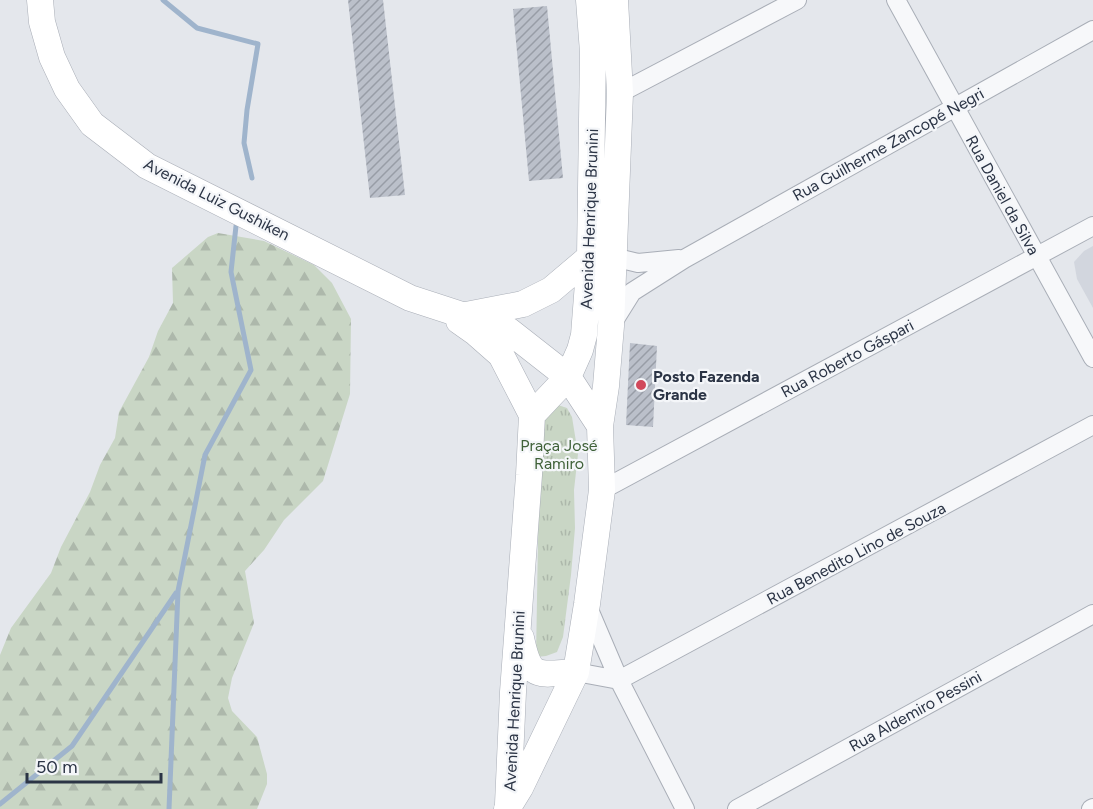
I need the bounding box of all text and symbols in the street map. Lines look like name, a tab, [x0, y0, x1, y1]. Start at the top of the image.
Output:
street label: Rua Guilherme Zancopé Negri	[789, 84, 987, 205]
street label: Avenida Henrique Brunini	[577, 128, 602, 310]
street label: Rua Daniel da Silva	[962, 132, 1043, 258]
street label: Avenida Luiz Gushiken	[141, 154, 293, 244]
street label: Rua Roberto Gáspari	[778, 315, 917, 401]
place label: Posto Fazenda Grande	[653, 367, 760, 404]
marker: Posto Fazenda Grande	[634, 378, 648, 392]
park label: Praça José Ramiro	[520, 436, 598, 473]
street label: Rua Benedito Lino de Souza	[764, 498, 949, 609]
street label: Avenida Henrique Brunini	[500, 610, 529, 792]
street label: Rua Aldemiro Pessini	[846, 667, 985, 756]
scale bar	[27, 746, 160, 784]
text: 50 m	[36, 756, 78, 778]

